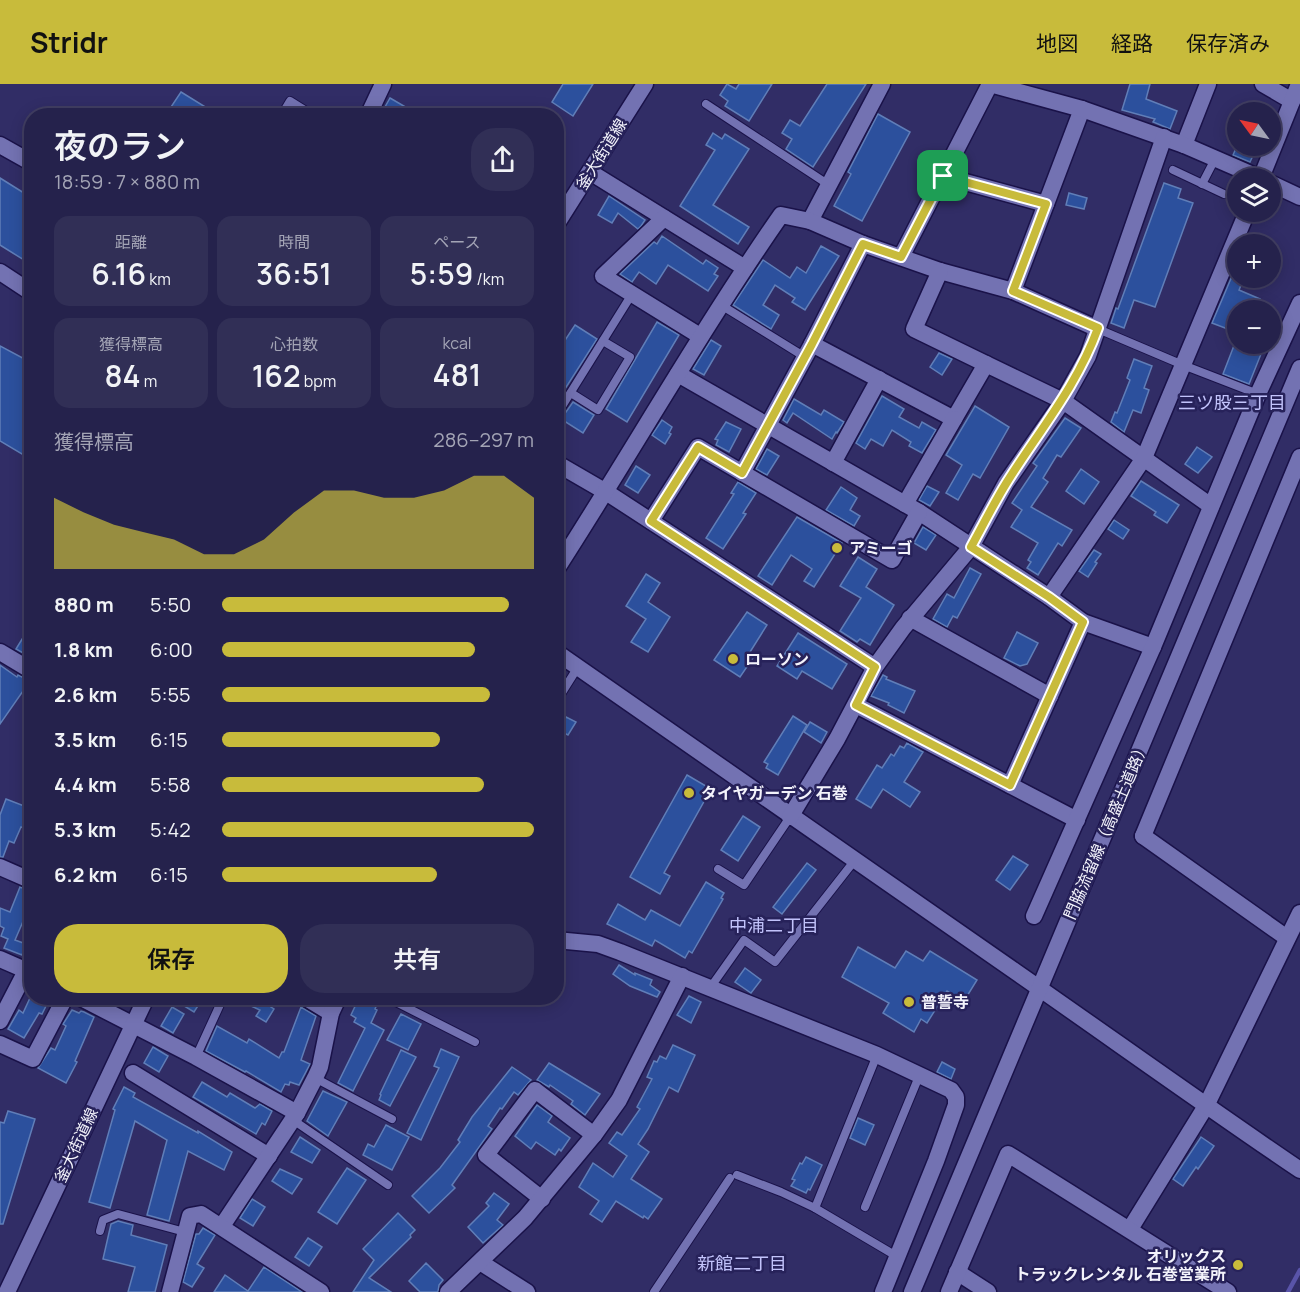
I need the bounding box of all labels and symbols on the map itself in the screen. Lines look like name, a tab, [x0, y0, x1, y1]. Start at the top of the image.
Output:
north arrow	[1227, 102, 1281, 156]
street label: 釜大街道線	[570, 114, 632, 194]
pin	[917, 150, 968, 201]
district label: 三ツ股三丁目	[1178, 390, 1286, 414]
place label: アミーゴ	[849, 537, 913, 559]
marker: アミーゴ	[830, 541, 844, 555]
place label: ローソン	[745, 648, 809, 670]
marker: ローソン	[726, 652, 740, 666]
street label: 門脇流留線（高盛土道路）	[1058, 737, 1154, 923]
place label: タイヤガーデン 石巻	[701, 782, 848, 804]
marker: タイヤガーデン 石巻	[682, 786, 696, 800]
district label: 中浦二丁目	[729, 913, 819, 937]
place label: 普誓寺	[921, 991, 969, 1013]
marker: 普誓寺	[902, 995, 916, 1009]
street label: 釜大街道線	[49, 1104, 103, 1186]
place label: オリックス トラックレンタル 石巻営業所	[1015, 1245, 1226, 1285]
district label: 新館二丁目	[697, 1251, 787, 1275]
marker: オリックス トラックレンタル 石巻営業所	[1231, 1258, 1245, 1272]

